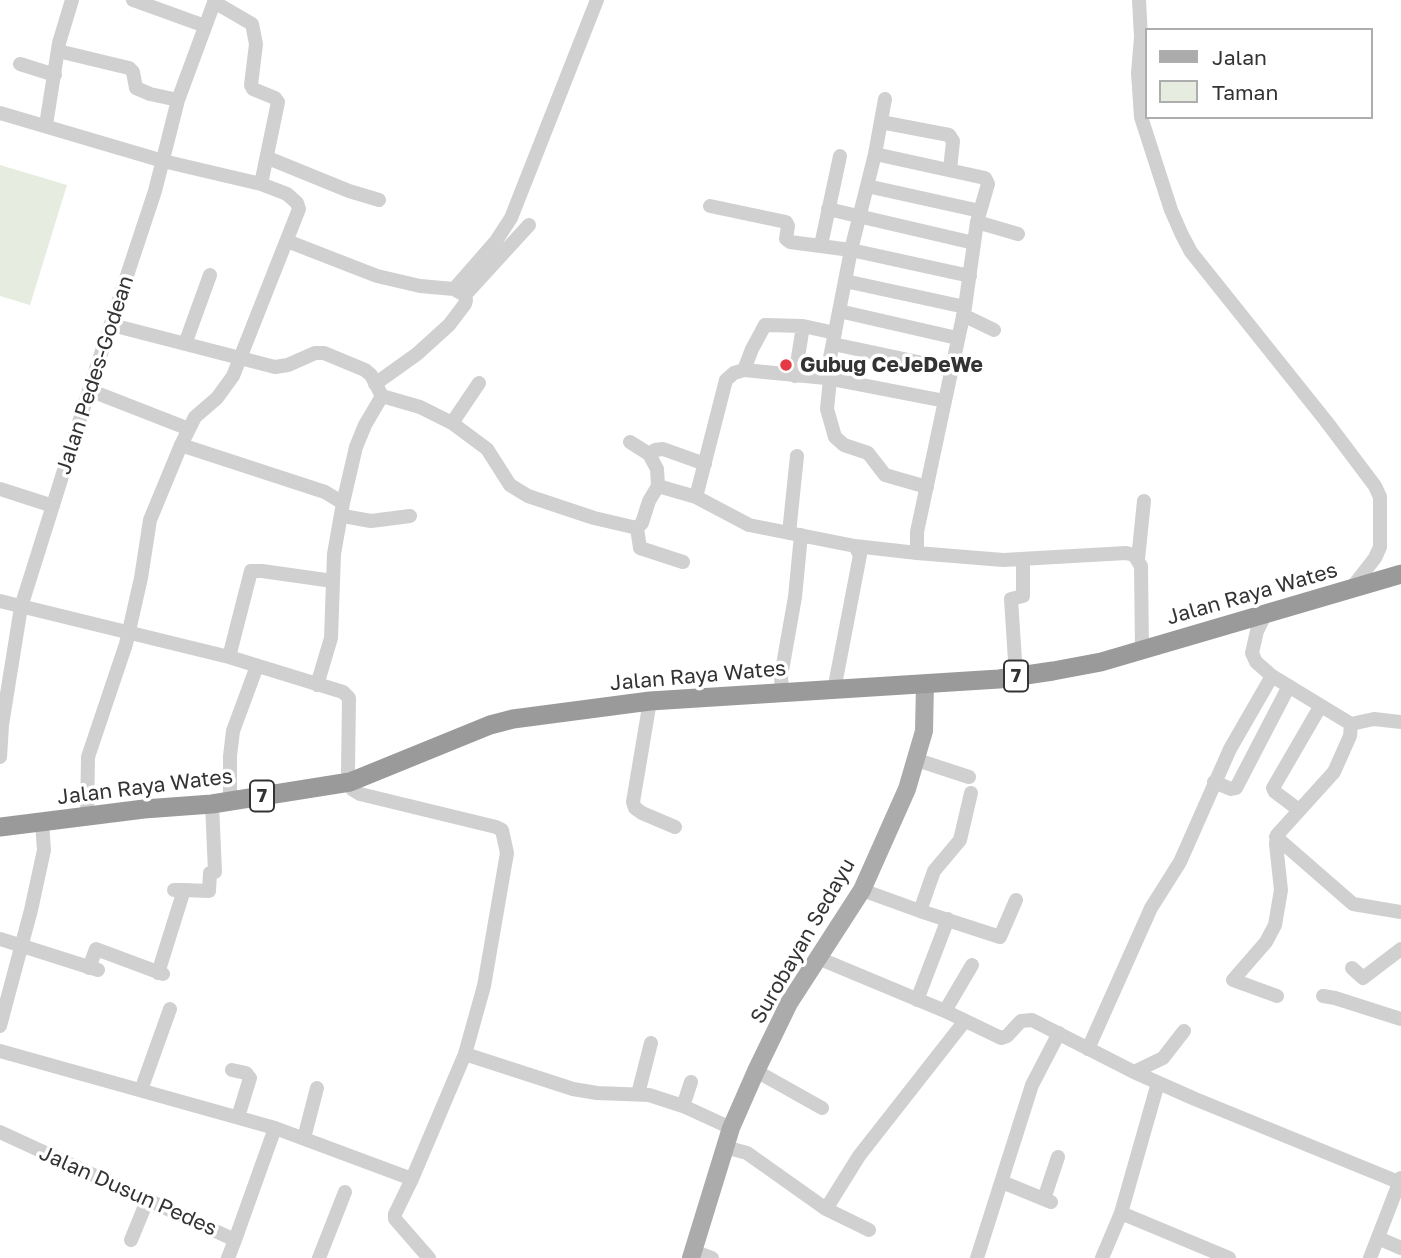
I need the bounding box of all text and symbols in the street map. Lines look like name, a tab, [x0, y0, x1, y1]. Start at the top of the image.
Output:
legend	[1146, 28, 1373, 119]
text: Jalan	[1212, 44, 1267, 70]
text: Taman	[1212, 79, 1278, 105]
street label: Jalan Pedes-Godean	[51, 272, 139, 478]
place label: Gubug CeJeDeWe	[800, 352, 983, 378]
marker: Gubug CeJeDeWe	[778, 357, 794, 373]
street label: Jalan Raya Wates	[1164, 558, 1340, 630]
street label: Jalan Raya Wates	[609, 656, 787, 696]
road number: 7	[1004, 660, 1028, 692]
street label: Jalan Raya Wates	[56, 764, 234, 810]
road number: 7	[250, 780, 274, 811]
street label: Surobayan Sedayu	[745, 854, 861, 1028]
street label: Jalan Dusun Pedes	[35, 1141, 221, 1241]

